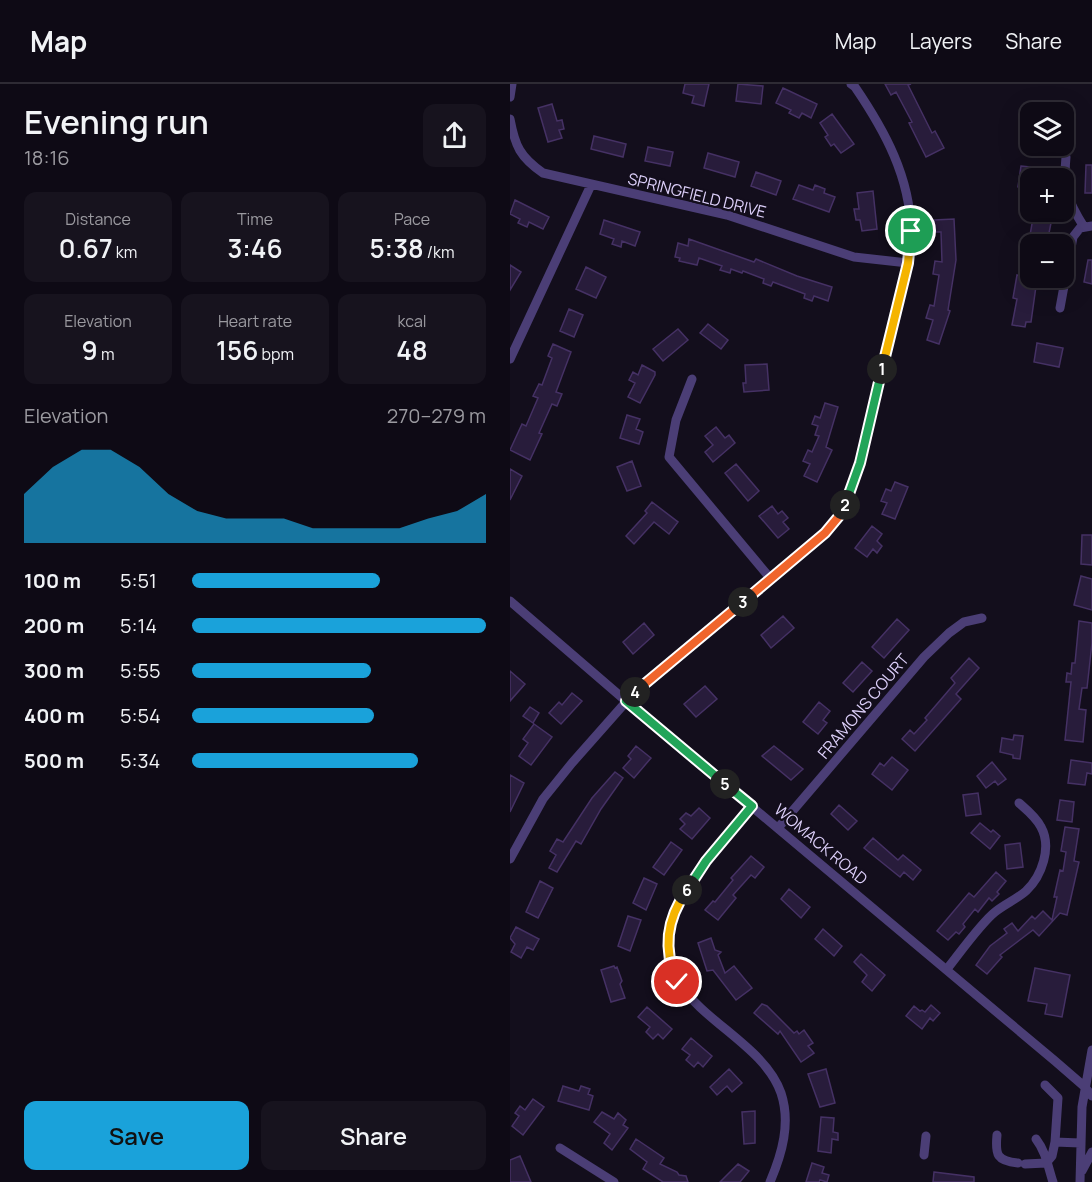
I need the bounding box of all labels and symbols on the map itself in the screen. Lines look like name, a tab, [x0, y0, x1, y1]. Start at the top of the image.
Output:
street label: SPRINGFIELD DRIVE	[625, 167, 769, 223]
pin	[885, 205, 936, 256]
pin: 1	[867, 354, 897, 384]
pin: 2	[830, 490, 860, 520]
pin: 3	[728, 587, 758, 617]
street label: FRAMONS COURT	[812, 648, 914, 763]
pin: 4	[620, 677, 650, 707]
pin: 5	[710, 769, 740, 799]
street label: WOMACK ROAD	[770, 798, 873, 890]
pin: 6	[672, 875, 702, 905]
pin	[651, 956, 702, 1007]

